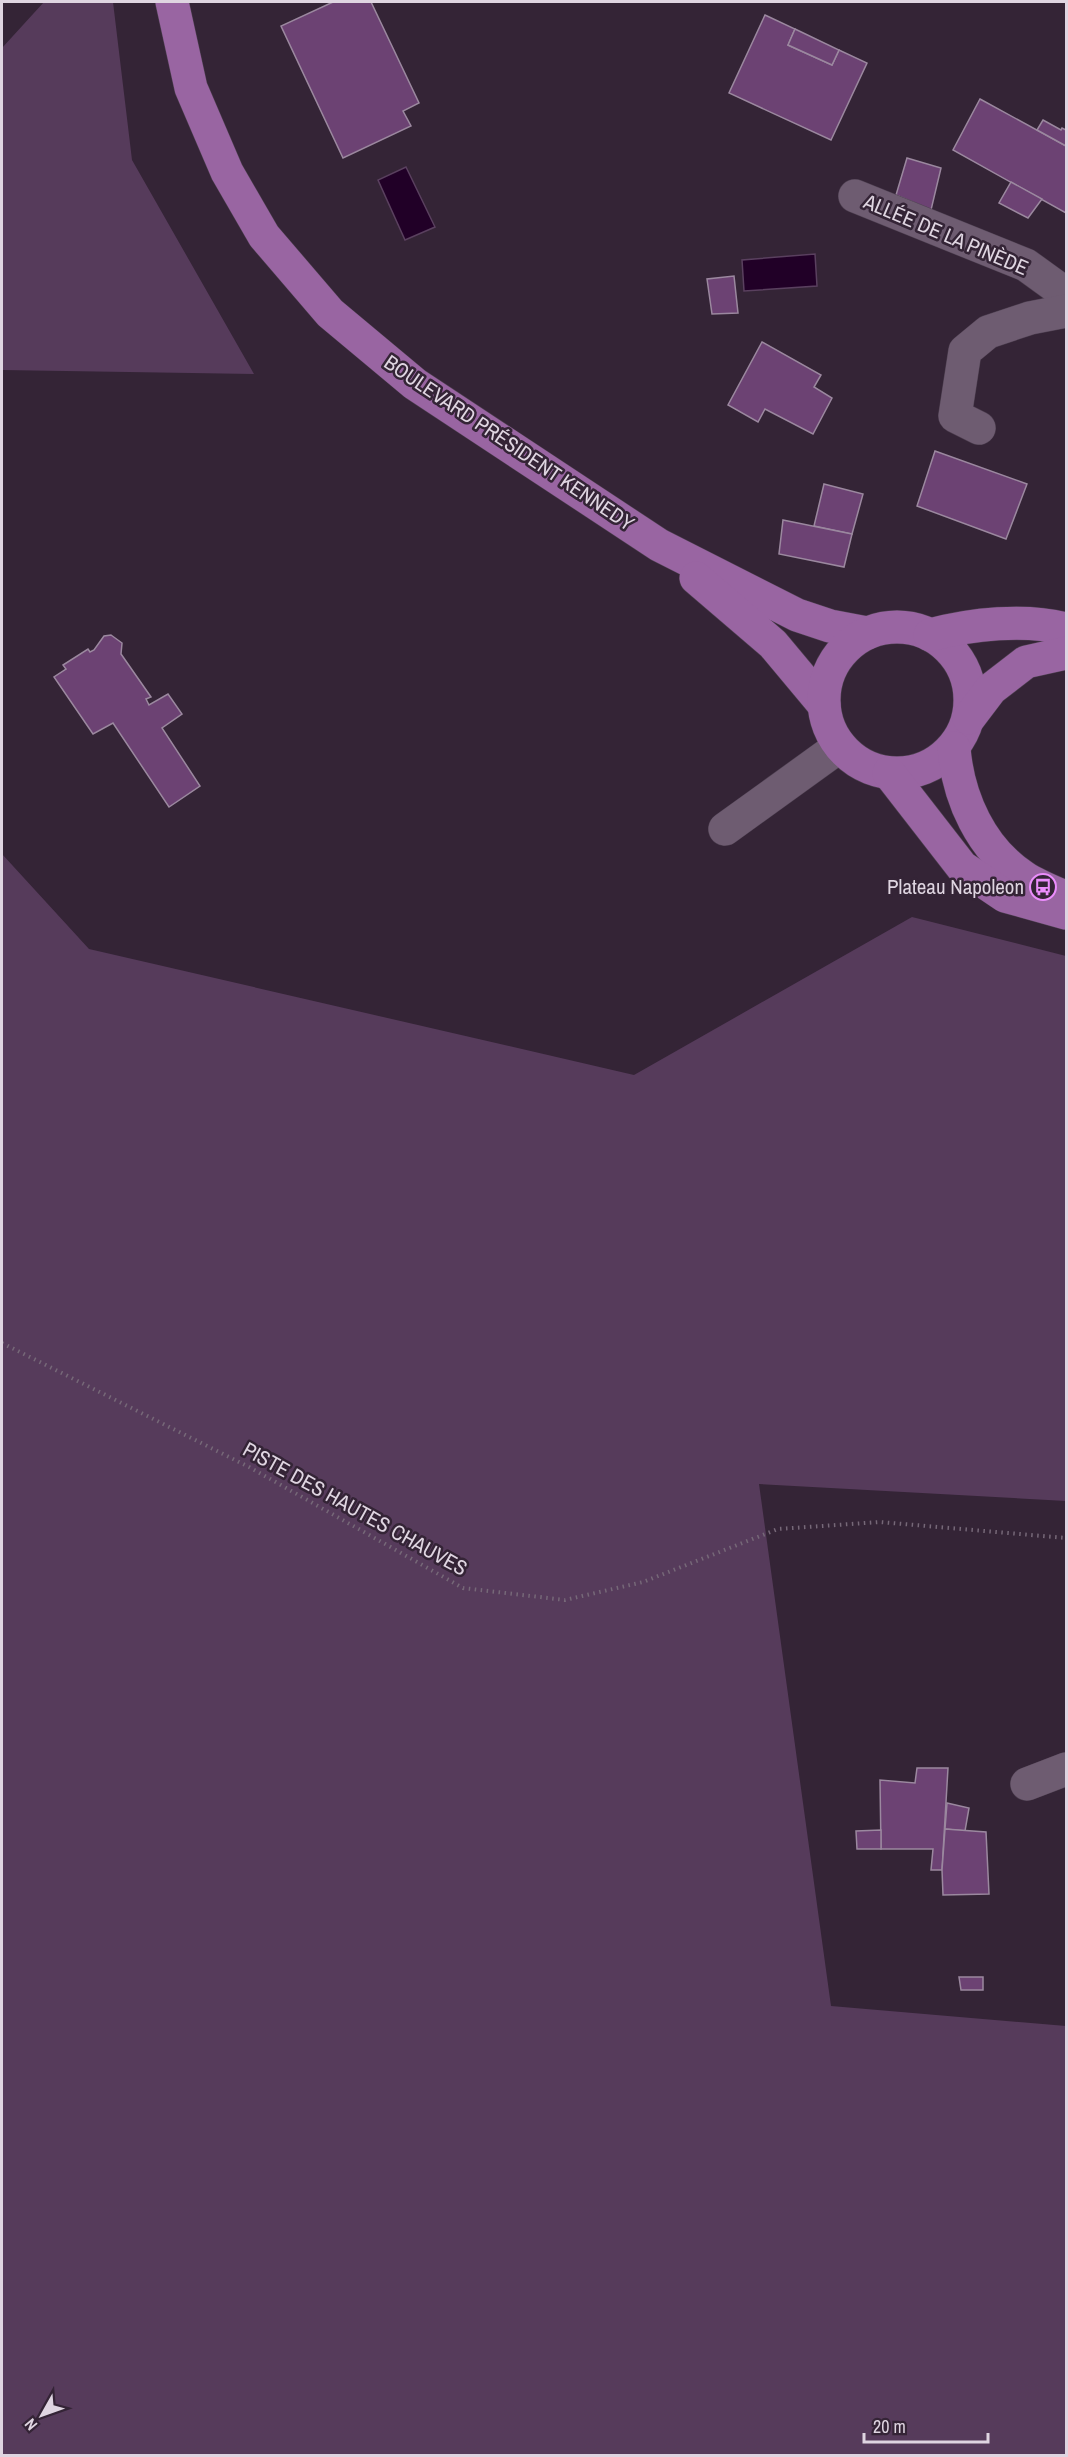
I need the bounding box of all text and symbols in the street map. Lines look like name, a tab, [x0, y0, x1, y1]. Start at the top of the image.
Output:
street label: ALLÉE DE LA PINÈDE	[859, 186, 1033, 282]
street label: BOULEVARD PRÉSIDENT KENNEDY	[378, 348, 641, 538]
place label: Plateau Napoleon	[887, 872, 1024, 901]
bus stop icon: Plateau Napoleon	[1028, 872, 1058, 902]
street label: PISTE DES HAUTES CHAUVES	[238, 1435, 473, 1582]
north arrow	[12, 2385, 72, 2445]
scale bar	[864, 2406, 988, 2444]
text: N	[19, 2414, 42, 2435]
text: 20 m	[873, 2414, 906, 2439]

